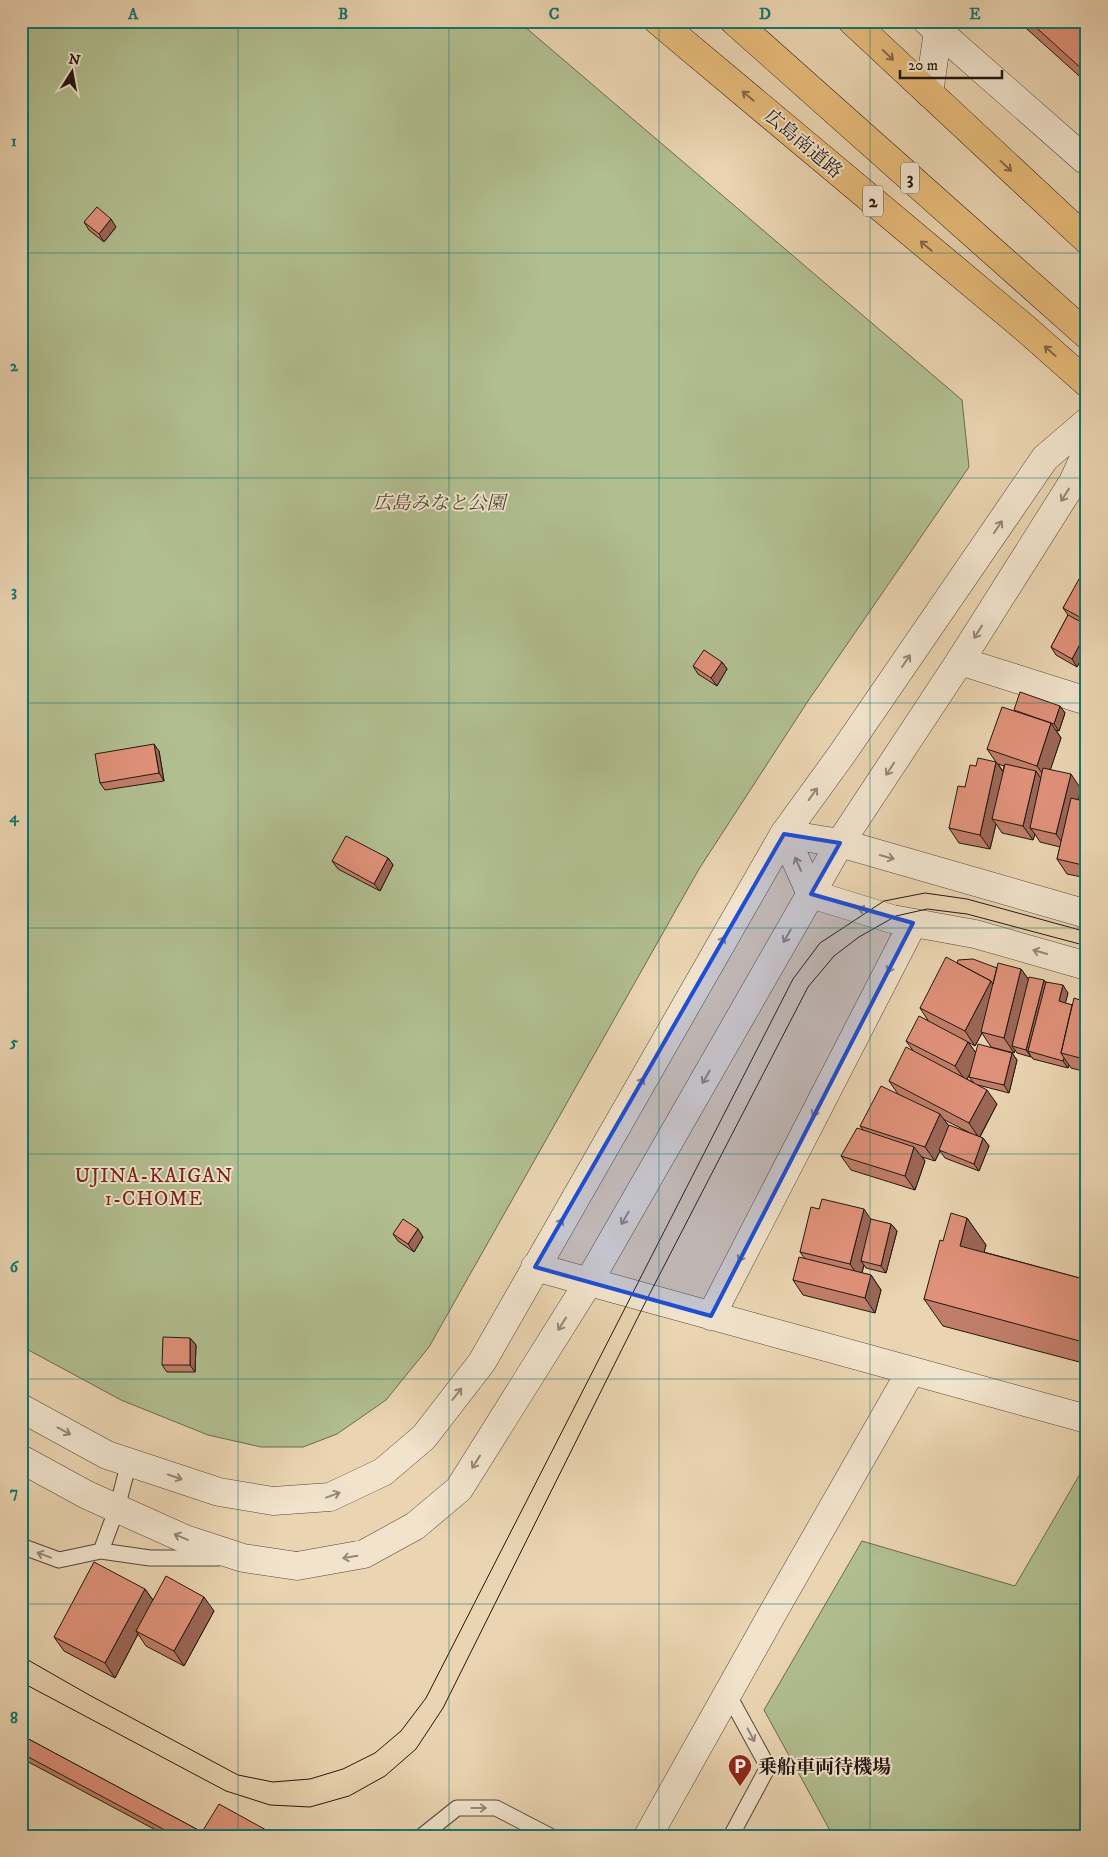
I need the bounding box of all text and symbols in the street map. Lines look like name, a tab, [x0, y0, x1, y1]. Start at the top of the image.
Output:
text: A	[127, 4, 139, 24]
text: B	[338, 4, 348, 24]
text: C	[549, 4, 559, 24]
text: D	[759, 4, 771, 24]
text: E	[969, 4, 981, 24]
north arrow	[48, 48, 98, 98]
scale bar	[900, 48, 1003, 80]
one-way arrow	[882, 49, 894, 61]
text: N	[67, 50, 82, 70]
text: 20 m	[908, 56, 938, 75]
one-way arrow	[742, 91, 755, 102]
street label: 広島南道路	[759, 105, 847, 183]
text: 1	[11, 131, 17, 151]
one-way arrow	[1000, 160, 1013, 172]
road number: 3	[901, 162, 919, 194]
road number: 2	[863, 186, 883, 217]
one-way arrow	[920, 240, 933, 251]
one-way arrow	[1044, 345, 1057, 356]
text: 2	[10, 356, 19, 376]
one-way arrow	[1060, 487, 1070, 501]
park label: 広島みなと公園	[372, 492, 508, 515]
one-way arrow	[993, 520, 1003, 534]
text: 3	[11, 581, 17, 601]
one-way arrow	[973, 625, 983, 639]
one-way arrow	[901, 654, 911, 668]
one-way arrow	[885, 761, 895, 775]
one-way arrow	[808, 787, 818, 801]
text: 4	[8, 807, 19, 827]
one-way arrow	[878, 852, 894, 862]
one-way arrow	[792, 857, 802, 872]
one-way arrow	[858, 905, 874, 915]
one-way arrow	[781, 928, 791, 942]
one-way arrow	[717, 936, 727, 951]
one-way arrow	[1032, 947, 1048, 957]
one-way arrow	[886, 958, 895, 973]
text: 5	[9, 1032, 18, 1052]
one-way arrow	[701, 1069, 711, 1084]
one-way arrow	[636, 1077, 646, 1092]
one-way arrow	[811, 1103, 821, 1118]
district label: UJINA-KAIGAN 1-CHOME	[75, 1164, 233, 1212]
one-way arrow	[620, 1210, 630, 1224]
one-way arrow	[555, 1218, 565, 1233]
one-way arrow	[736, 1247, 746, 1261]
text: 6	[10, 1257, 20, 1277]
one-way arrow	[557, 1317, 567, 1331]
one-way arrow	[452, 1387, 462, 1401]
one-way arrow	[56, 1427, 71, 1436]
one-way arrow	[471, 1455, 482, 1469]
one-way arrow	[167, 1473, 182, 1482]
text: 7	[10, 1482, 18, 1502]
one-way arrow	[325, 1489, 341, 1499]
one-way arrow	[174, 1531, 189, 1541]
one-way arrow	[37, 1550, 52, 1559]
one-way arrow	[342, 1552, 358, 1562]
text: 8	[10, 1708, 18, 1728]
one-way arrow	[746, 1728, 756, 1742]
parking icon: 乗船車両待機場	[727, 1753, 753, 1787]
place label: 乗船車両待機場	[758, 1756, 891, 1779]
one-way arrow	[470, 1803, 487, 1813]

